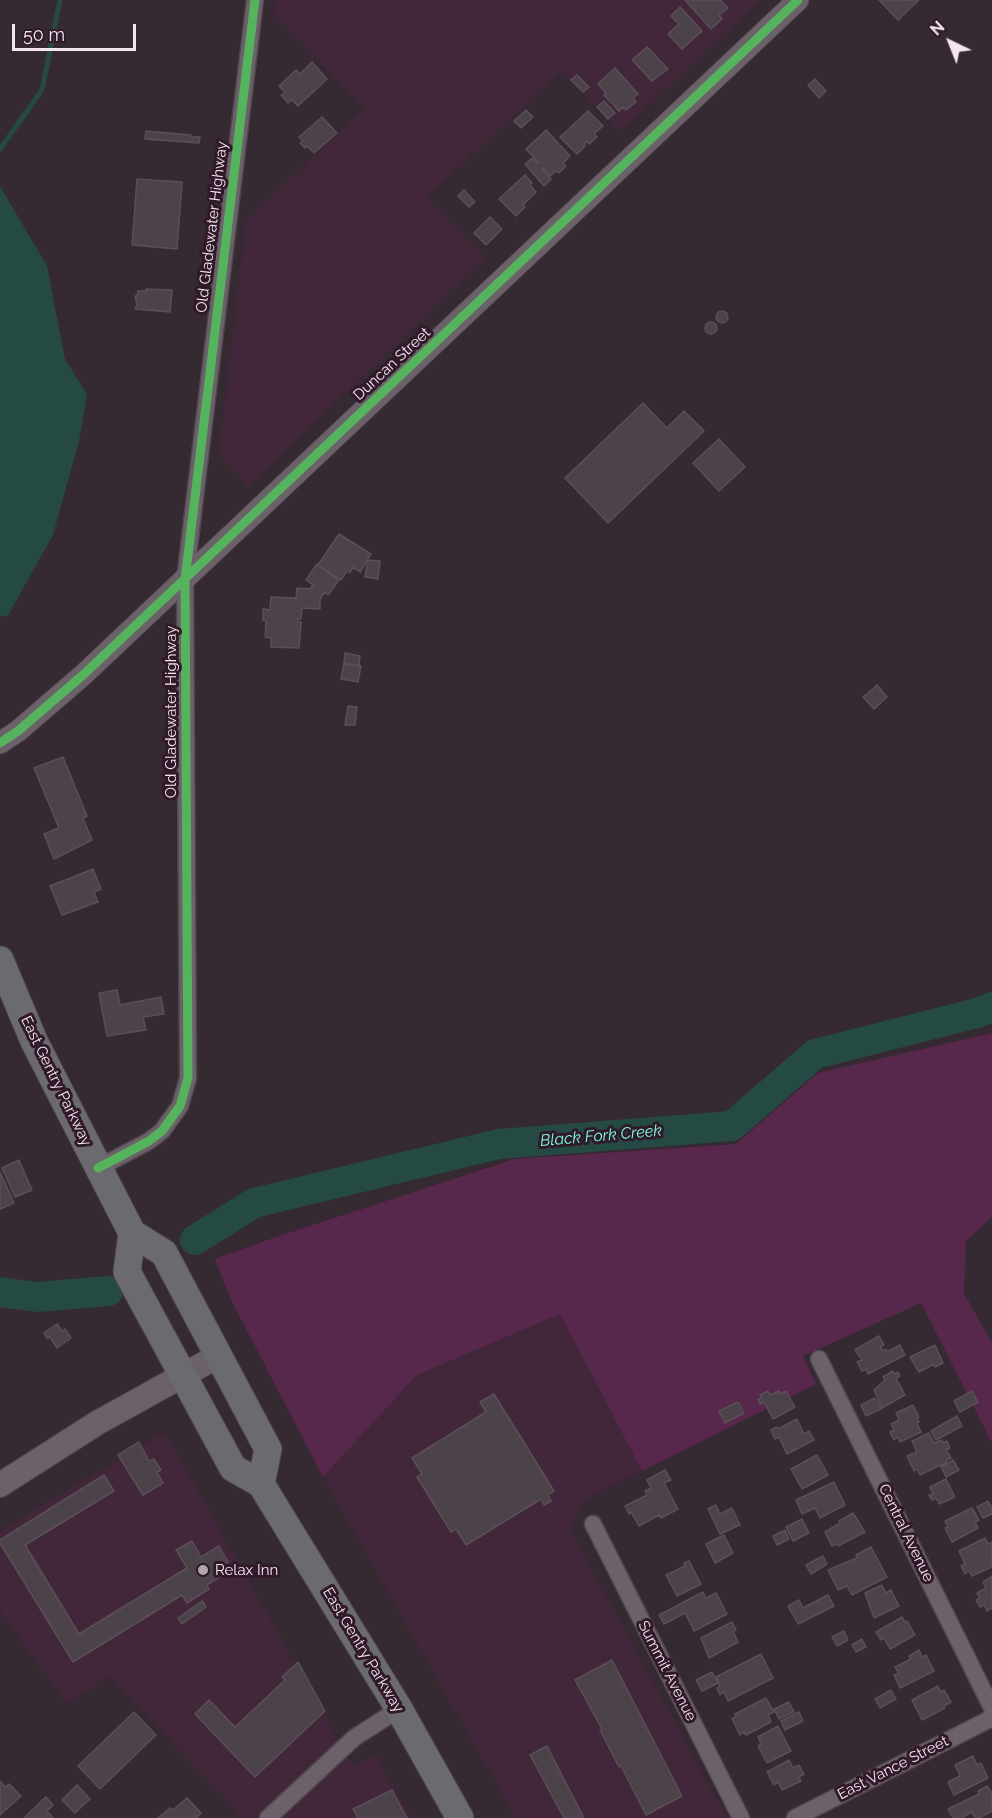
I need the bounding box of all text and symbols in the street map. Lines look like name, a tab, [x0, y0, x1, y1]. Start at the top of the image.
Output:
scale bar	[15, 12, 140, 50]
north arrow	[920, 12, 980, 72]
text: N	[926, 17, 948, 40]
text: 50 m	[23, 24, 65, 45]
street label: Old Gladewater Highway	[193, 140, 231, 314]
street label: Duncan Street	[350, 324, 434, 404]
street label: Old Gladewater Highway	[162, 626, 180, 798]
street label: East Gentry Parkway	[17, 1013, 95, 1149]
water label: Black Fork Creek	[539, 1121, 663, 1151]
street label: Central Avenue	[875, 1481, 937, 1585]
place label: Relax Inn	[215, 1561, 278, 1579]
marker: Relax Inn	[196, 1563, 210, 1577]
street label: East Gentry Parkway	[319, 1584, 407, 1716]
street label: Summit Avenue	[634, 1618, 700, 1724]
street label: East Vance Street	[835, 1732, 951, 1804]

